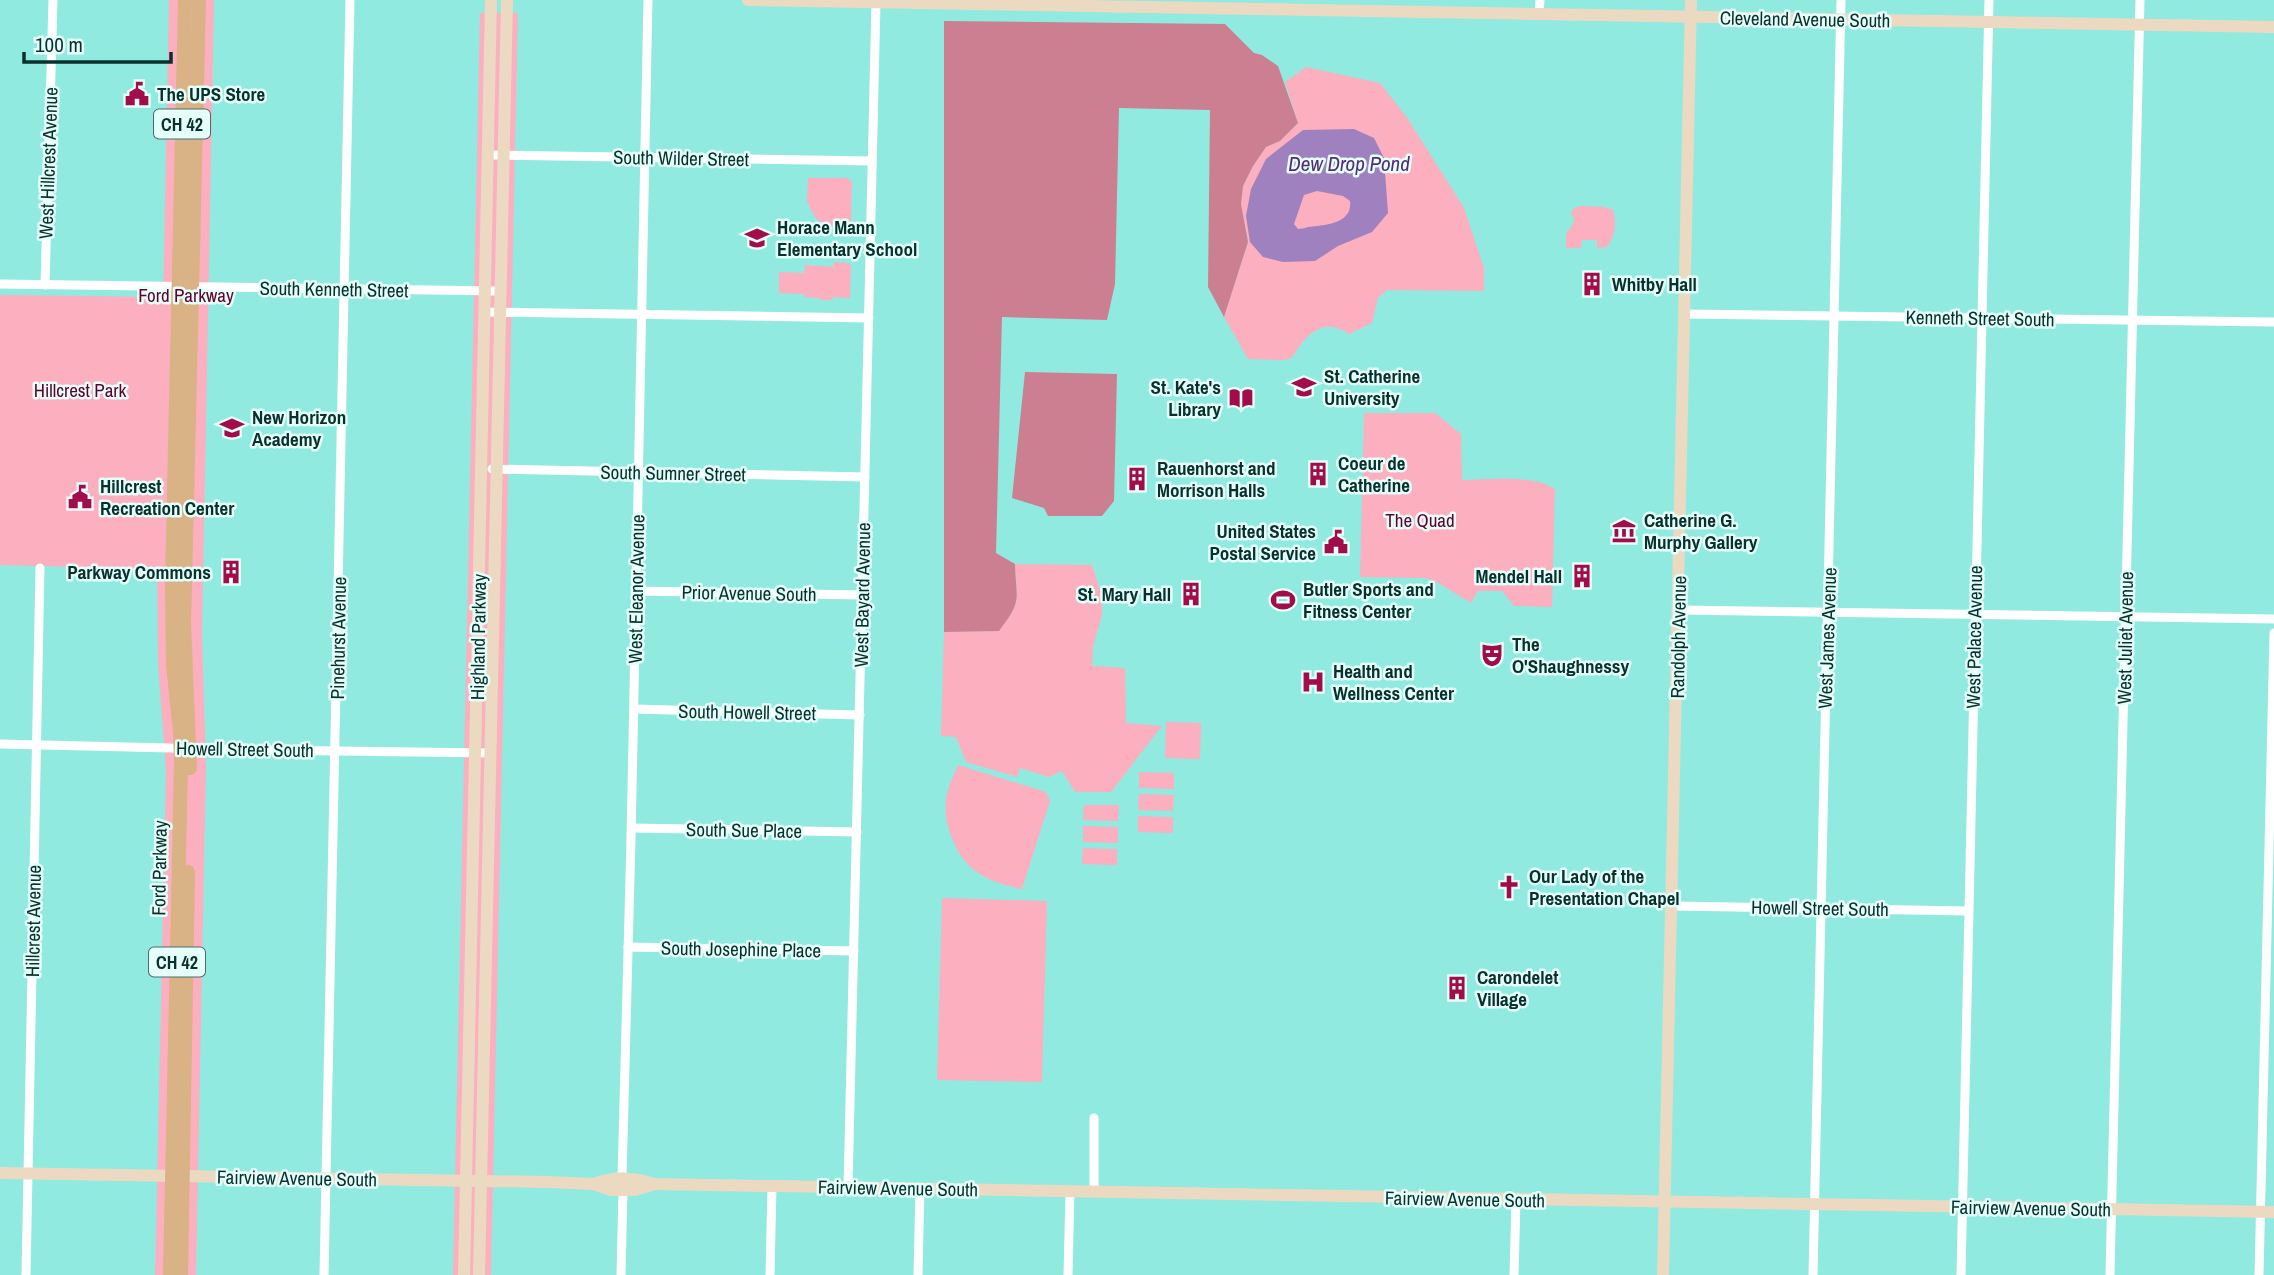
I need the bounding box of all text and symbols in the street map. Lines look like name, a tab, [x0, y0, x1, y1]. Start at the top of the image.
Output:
street label: Cleveland Avenue South	[1720, 5, 1890, 33]
scale bar	[24, 21, 172, 65]
text: 100 m	[35, 30, 83, 59]
public building icon: The UPS Store	[123, 80, 151, 108]
place label: The UPS Store	[157, 81, 266, 107]
street label: West Hillcrest Avenue	[32, 87, 64, 239]
road number: CH 42	[154, 110, 210, 139]
street label: South Wilder Street	[613, 144, 750, 172]
water label: Dew Drop Pond	[1288, 149, 1410, 178]
place label: Horace Mann Elementary School	[777, 214, 917, 262]
school or university icon: Horace Mann Elementary School	[743, 224, 771, 252]
building icon: Whitby Hall	[1578, 270, 1606, 298]
place label: Whitby Hall	[1612, 271, 1697, 297]
street label: South Kenneth Street	[259, 275, 409, 303]
park label: Ford Parkway	[138, 282, 234, 308]
street label: Kenneth Street South	[1905, 304, 2055, 332]
place label: St. Catherine University	[1324, 363, 1420, 411]
school or university icon: St. Catherine University	[1290, 373, 1318, 401]
place label: St. Kate's Library	[1151, 374, 1221, 422]
park label: Hillcrest Park	[34, 377, 127, 403]
library icon: St. Kate's Library	[1227, 384, 1255, 412]
place label: New Horizon Academy	[252, 404, 346, 452]
school or university icon: New Horizon Academy	[218, 414, 246, 442]
place label: Coeur de Catherine	[1338, 450, 1410, 498]
place label: Rauenhorst and Morrison Halls	[1157, 455, 1276, 503]
street label: South Sumner Street	[600, 459, 747, 487]
building icon: Coeur de Catherine	[1304, 460, 1332, 488]
building icon: Rauenhorst and Morrison Halls	[1123, 465, 1151, 493]
place label: Hillcrest Recreation Center	[100, 473, 234, 521]
public building icon: Hillcrest Recreation Center	[66, 483, 94, 511]
park label: The Quad	[1385, 507, 1455, 533]
place label: Catherine G. Murphy Gallery	[1644, 507, 1758, 555]
street label: West Eleanor Avenue	[622, 514, 650, 664]
museum icon: Catherine G. Murphy Gallery	[1610, 517, 1638, 545]
place label: United States Postal Service	[1209, 518, 1316, 566]
street label: West Bayard Avenue	[848, 522, 876, 668]
public building icon: United States Postal Service	[1322, 528, 1350, 556]
building icon: Parkway Commons	[217, 558, 245, 586]
place label: Parkway Commons	[67, 559, 211, 585]
building icon: Mendel Hall	[1568, 562, 1596, 590]
place label: Mendel Hall	[1475, 563, 1562, 589]
street label: West Palace Avenue	[1960, 565, 1988, 709]
street label: West James Avenue	[1812, 567, 1842, 709]
street label: West Juliet Avenue	[2111, 571, 2139, 705]
street label: Highland Parkway	[464, 573, 492, 700]
street label: Randolph Avenue	[1664, 575, 1692, 699]
street label: Pinehurst Avenue	[324, 576, 352, 700]
place label: Butler Sports and Fitness Center	[1303, 576, 1434, 624]
street label: Prior Avenue South	[681, 579, 817, 607]
building icon: St. Mary Hall	[1177, 580, 1205, 608]
place label: St. Mary Hall	[1077, 581, 1171, 607]
sports icon: Butler Sports and Fitness Center	[1269, 586, 1297, 614]
place label: The O'Shaughnessy	[1512, 631, 1629, 679]
theatre icon: The O'Shaughnessy	[1478, 641, 1506, 669]
place label: Health and Wellness Center	[1333, 658, 1454, 706]
hospital icon: Health and Wellness Center	[1299, 668, 1327, 696]
street label: South Howell Street	[678, 698, 817, 726]
street label: Howell Street South	[176, 735, 314, 763]
street label: South Sue Place	[686, 816, 802, 844]
street label: Ford Parkway	[145, 820, 173, 916]
place label: Our Lady of the Presentation Chapel	[1529, 863, 1680, 911]
street label: Hillcrest Avenue	[19, 865, 47, 977]
church icon: Our Lady of the Presentation Chapel	[1495, 873, 1523, 901]
street label: Howell Street South	[1751, 894, 1889, 922]
street label: South Josephine Place	[661, 935, 821, 963]
road number: CH 42	[149, 947, 205, 976]
place label: Carondelet Village	[1477, 964, 1558, 1012]
building icon: Carondelet Village	[1443, 974, 1471, 1002]
street label: Fairview Avenue South	[217, 1164, 377, 1192]
street label: Fairview Avenue South	[818, 1174, 978, 1202]
street label: Fairview Avenue South	[1385, 1185, 1545, 1213]
street label: Fairview Avenue South	[1951, 1194, 2111, 1222]

